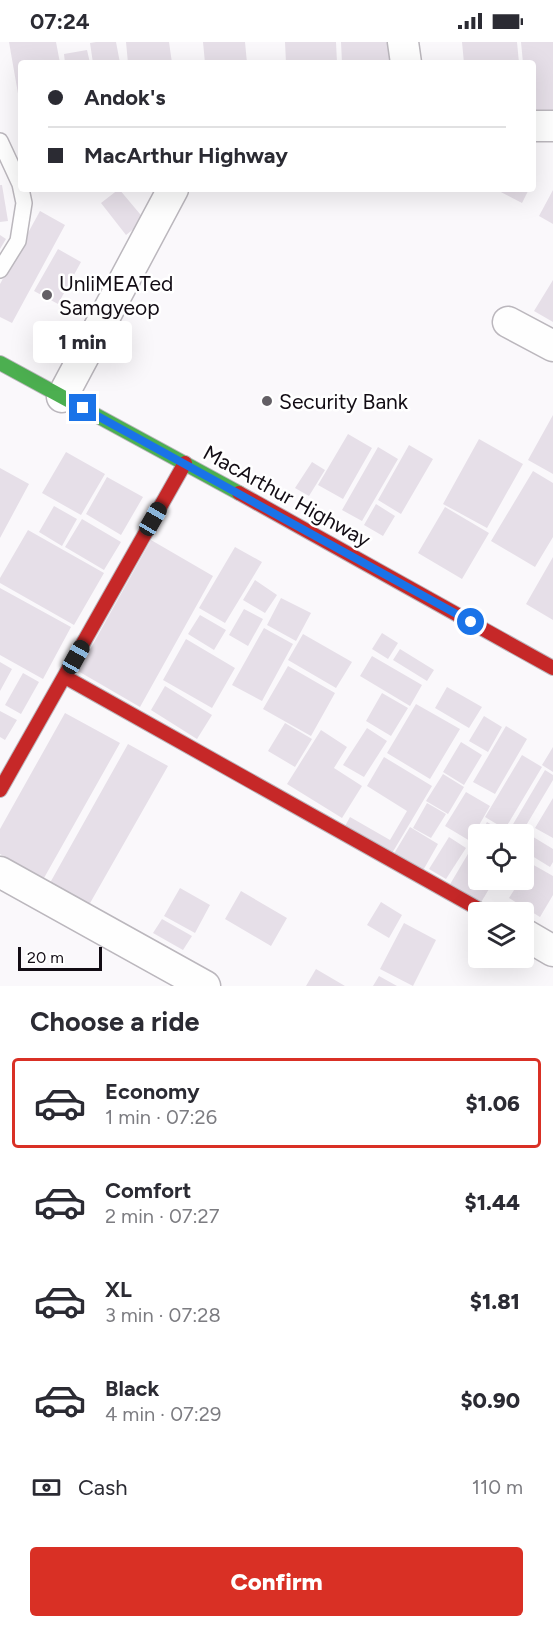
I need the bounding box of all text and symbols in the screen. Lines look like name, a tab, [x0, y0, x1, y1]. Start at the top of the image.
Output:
text: 07:24	[30, 8, 90, 35]
text: Andok's	[84, 84, 166, 111]
text: MacArthur Highway	[84, 142, 288, 169]
place label: UnliMEATed Samgyeop	[59, 271, 173, 320]
marker: UnliMEATed Samgyeop	[40, 288, 54, 302]
callout: 1 min	[34, 321, 132, 363]
text: 1 min	[59, 330, 106, 354]
place label: Security Bank	[279, 389, 409, 414]
route end	[69, 394, 96, 421]
marker: Security Bank	[260, 394, 274, 408]
street label: MacArthur Highway	[199, 440, 375, 552]
car	[136, 499, 170, 539]
route start	[457, 608, 484, 635]
car	[59, 637, 93, 677]
map controls	[468, 824, 534, 968]
button: locate	[468, 824, 534, 890]
button: layers	[468, 902, 534, 968]
scale bar	[18, 944, 102, 971]
text: 20 m	[27, 948, 64, 967]
text: Choose a ride	[30, 1005, 199, 1038]
icon: car	[33, 1076, 87, 1130]
text: Economy	[105, 1078, 200, 1105]
text: $1.06	[465, 1090, 520, 1117]
text: 1 min · 07:26	[105, 1105, 217, 1129]
icon: car	[33, 1175, 87, 1229]
text: Comfort	[105, 1177, 191, 1204]
text: $1.44	[465, 1189, 520, 1216]
text: 2 min · 07:27	[105, 1204, 219, 1228]
icon: car	[33, 1274, 87, 1328]
text: XL	[105, 1276, 132, 1303]
text: $1.81	[470, 1288, 520, 1315]
text: 3 min · 07:28	[105, 1303, 221, 1327]
icon: car	[33, 1373, 87, 1427]
text: Black	[105, 1375, 159, 1402]
text: $0.90	[460, 1387, 520, 1414]
text: 4 min · 07:29	[105, 1402, 221, 1426]
icon: cash	[30, 1471, 63, 1504]
text: Cash	[78, 1474, 128, 1501]
text: 110 m	[472, 1475, 523, 1499]
button: Confirm	[30, 1547, 523, 1616]

